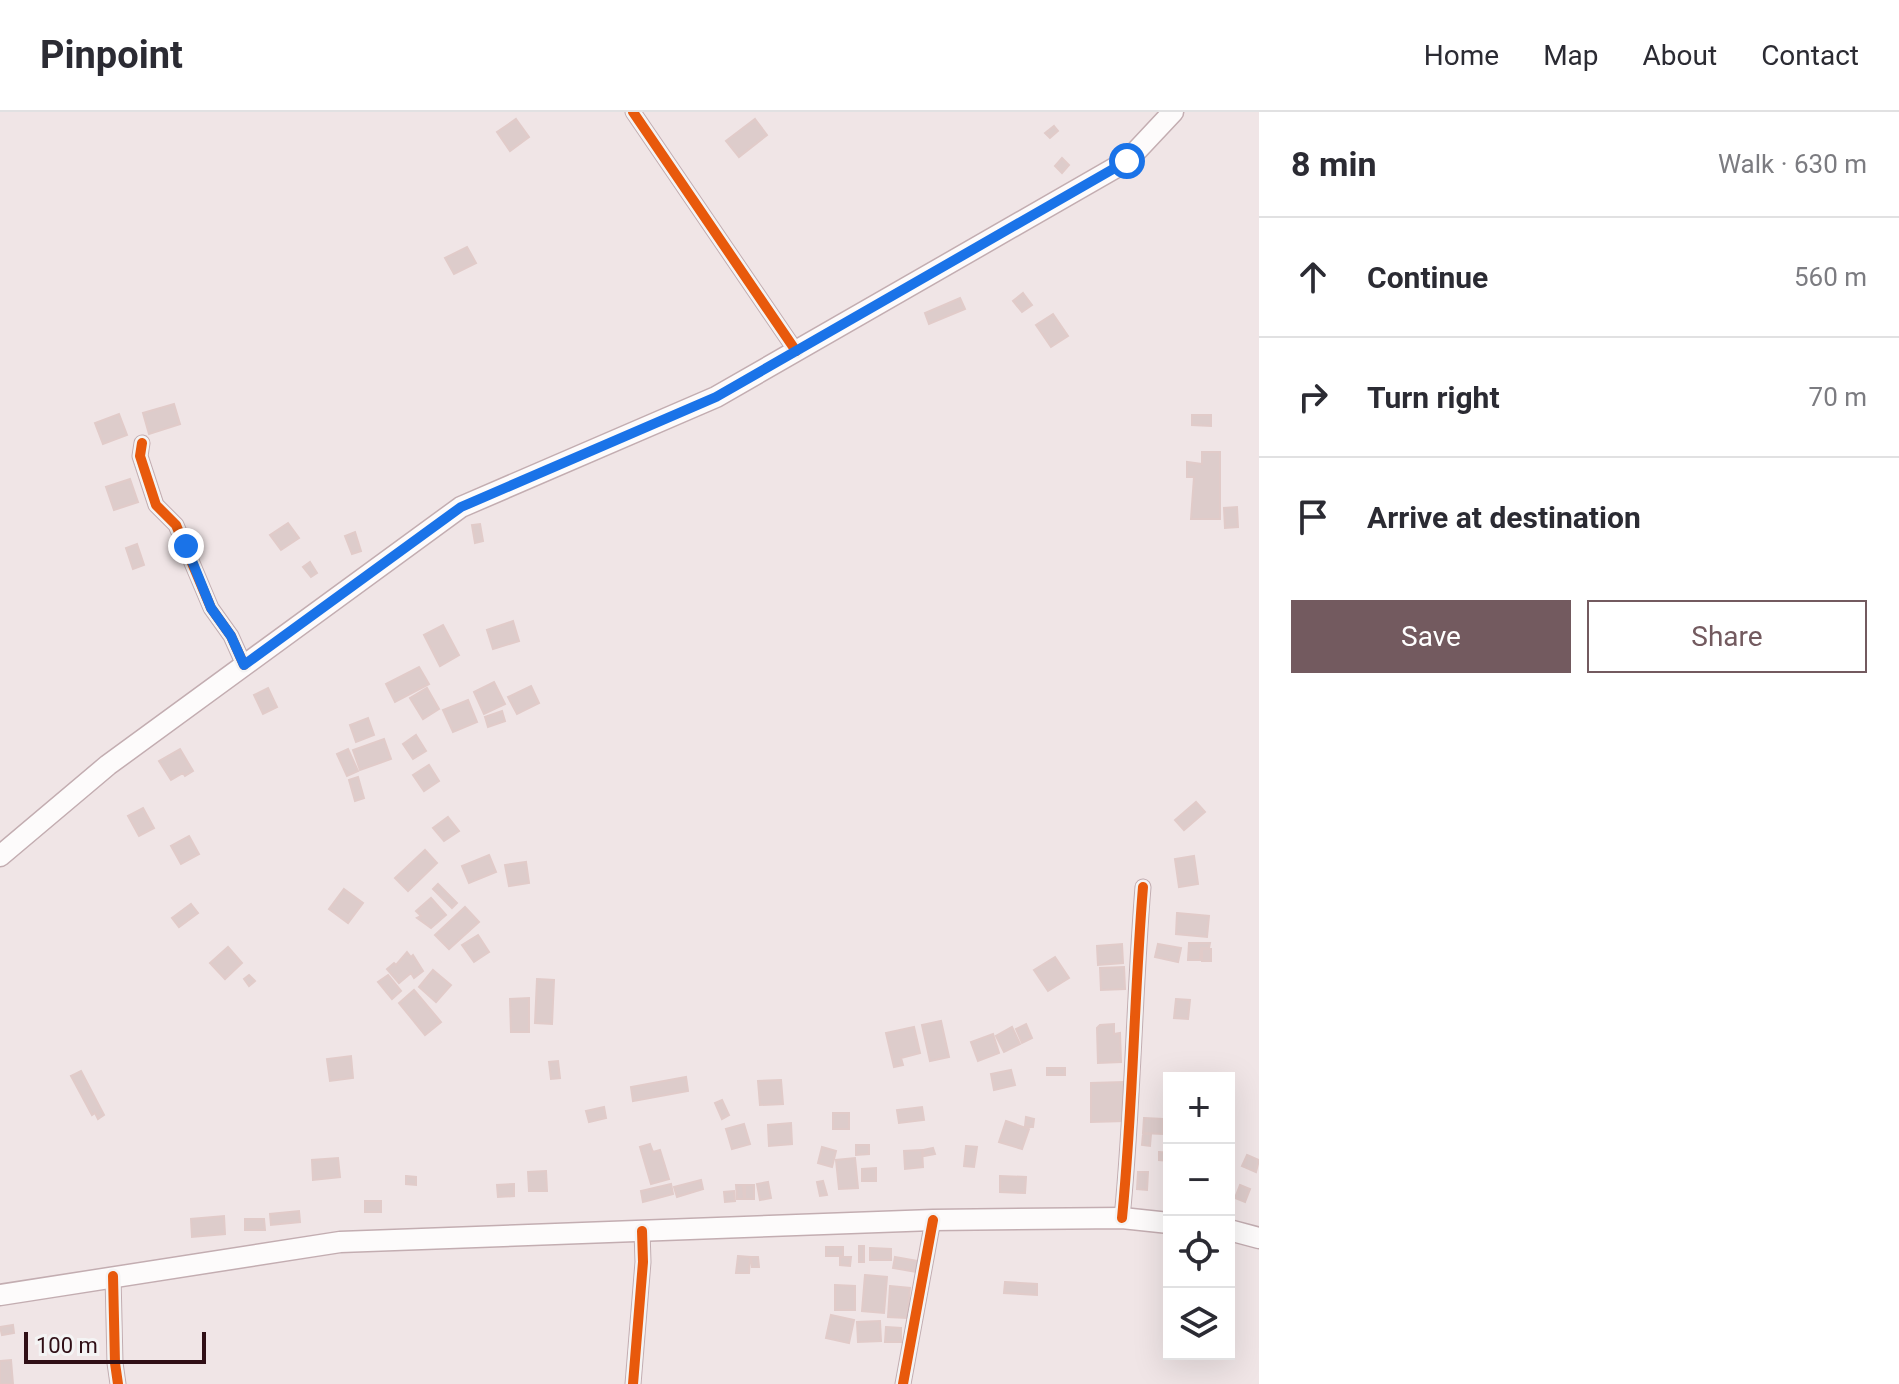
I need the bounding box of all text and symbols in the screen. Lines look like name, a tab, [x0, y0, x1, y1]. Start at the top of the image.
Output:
text: Pinpoint	[40, 33, 183, 77]
text: Home	[1424, 39, 1499, 72]
text: Map	[1543, 39, 1599, 72]
text: About	[1643, 39, 1717, 72]
text: Contact	[1761, 39, 1859, 72]
route start	[1109, 143, 1145, 179]
text: 8 min	[1291, 144, 1376, 184]
text: Walk · 630 m	[1718, 149, 1867, 179]
icon: ahead	[1291, 255, 1335, 299]
text: Continue	[1367, 260, 1488, 295]
text: 560 m	[1794, 262, 1867, 292]
icon: right	[1291, 375, 1335, 419]
text: Turn right	[1367, 380, 1500, 415]
text: 70 m	[1809, 382, 1867, 412]
icon: arrive	[1291, 495, 1335, 539]
text: Arrive at destination	[1367, 500, 1641, 535]
route end	[168, 528, 204, 564]
button: Save	[1291, 600, 1571, 673]
button: Share	[1587, 600, 1867, 673]
map controls	[1163, 1072, 1235, 1360]
button: +	[1163, 1072, 1235, 1144]
button: −	[1163, 1144, 1235, 1216]
button: locate	[1163, 1216, 1235, 1288]
button: layers	[1163, 1288, 1235, 1360]
scale bar	[24, 1328, 206, 1364]
text: 100 m	[36, 1333, 98, 1358]

